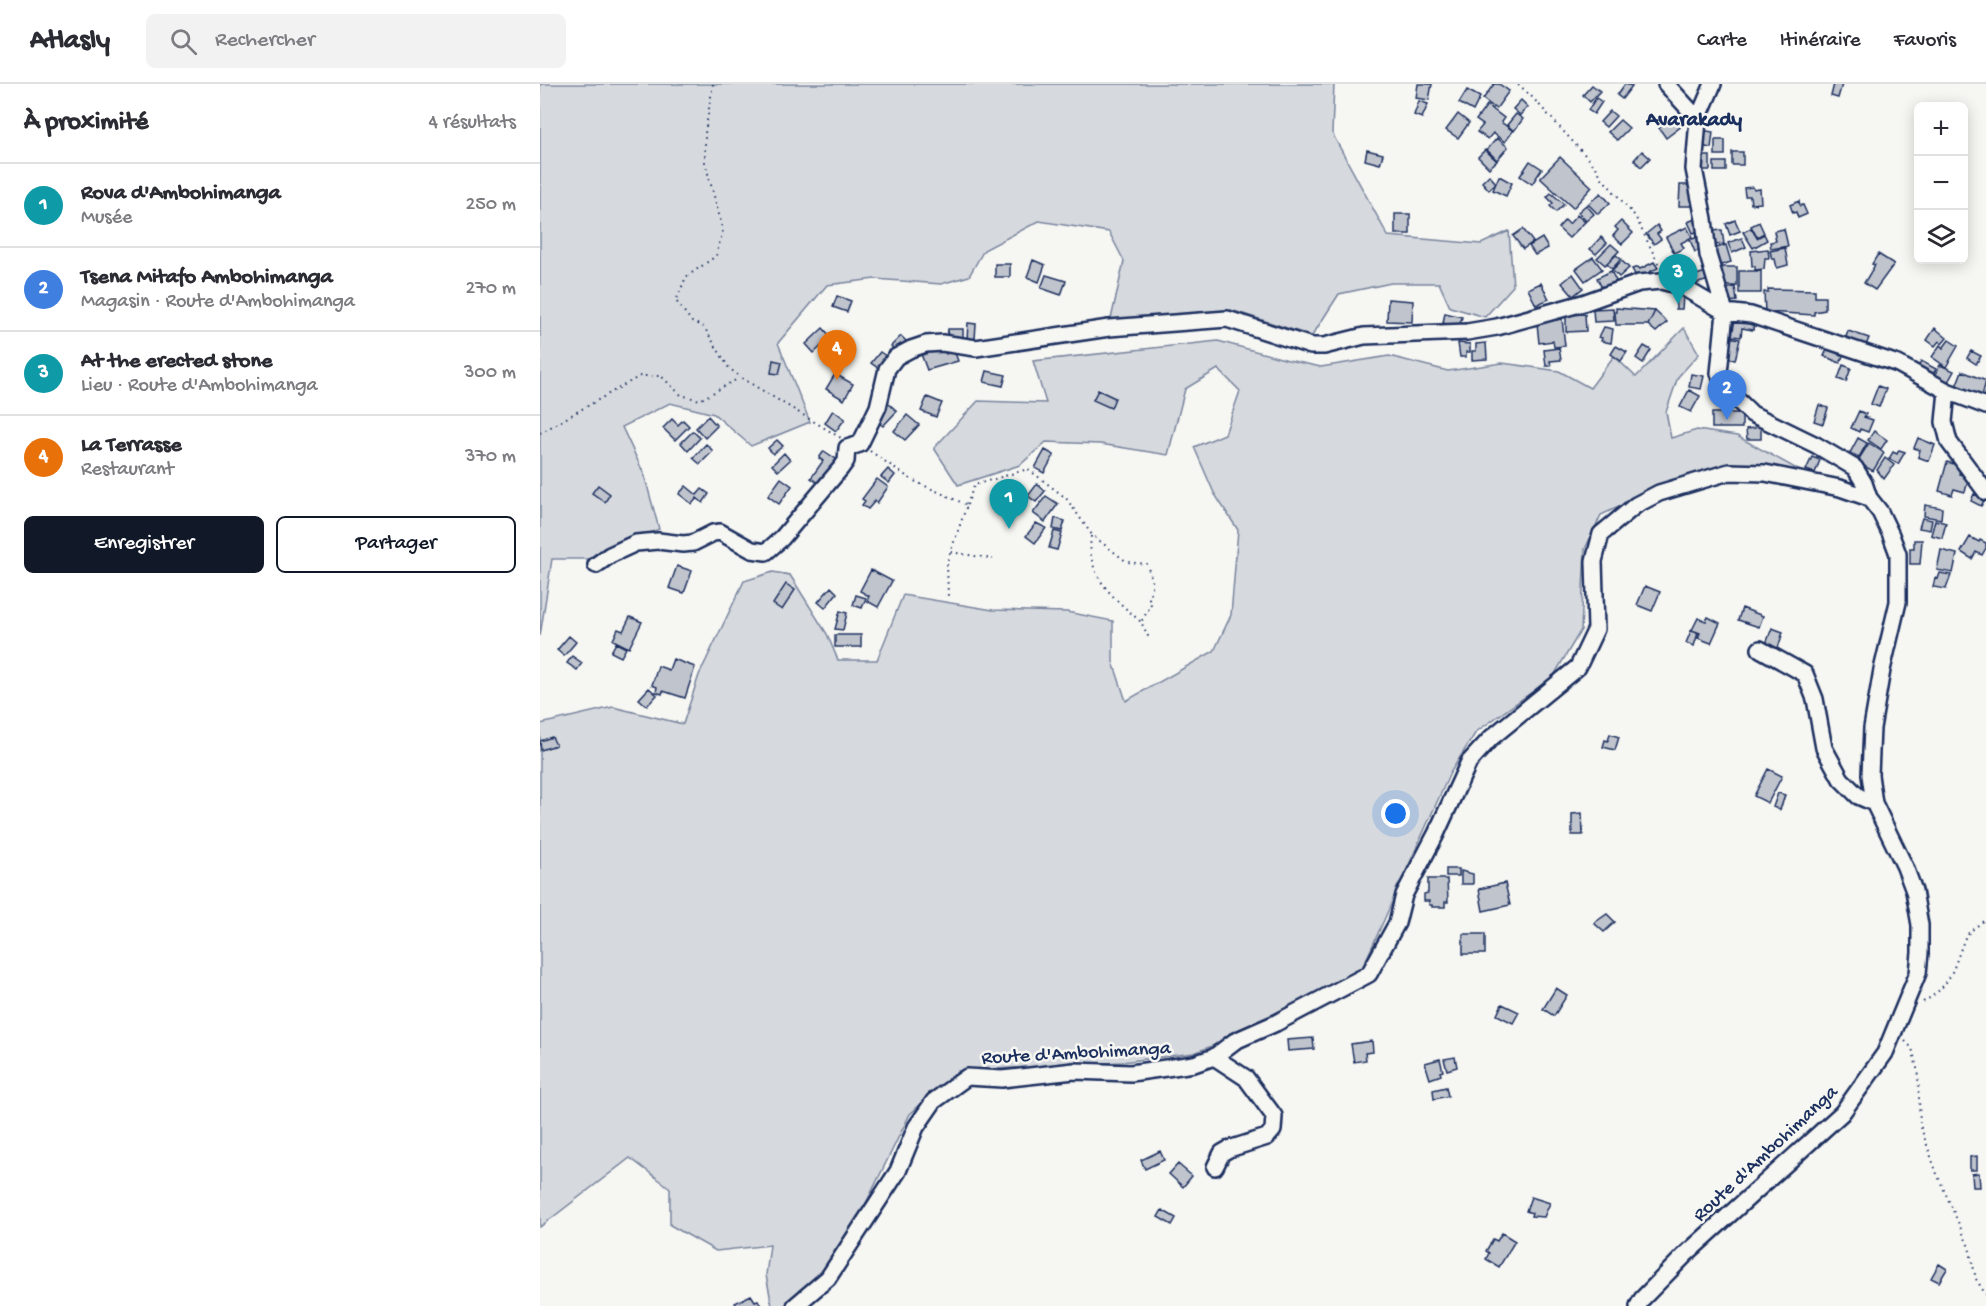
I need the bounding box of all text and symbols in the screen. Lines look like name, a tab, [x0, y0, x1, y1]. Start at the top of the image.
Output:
search box	[146, 14, 566, 68]
text: Atlasly	[30, 25, 110, 58]
icon: search	[167, 25, 200, 58]
text: Rechercher	[215, 28, 315, 54]
text: Carte	[1697, 29, 1747, 54]
text: Itinéraire	[1780, 29, 1861, 54]
text: Favoris	[1894, 29, 1956, 54]
map controls	[1914, 102, 1968, 264]
button: +	[1914, 102, 1968, 156]
text: À proximité	[24, 108, 148, 139]
district label: Avarakady	[1645, 109, 1743, 134]
text: 4 résultats	[428, 112, 516, 135]
button: −	[1914, 156, 1968, 210]
text: Rova d'Ambohimanga	[81, 181, 281, 207]
text: 1	[39, 194, 48, 217]
text: 250 m	[465, 194, 516, 217]
text: Musée	[81, 207, 132, 230]
button: layers	[1914, 210, 1968, 264]
pin: 3	[1658, 254, 1698, 304]
text: Tsena Mitafo Ambohimanga	[81, 265, 333, 291]
text: 2	[39, 278, 48, 301]
text: 270 m	[466, 278, 516, 301]
text: Magasin · Route d'Ambohimanga	[81, 291, 355, 314]
pin: 4	[818, 330, 856, 380]
text: At the erected stone	[81, 349, 272, 375]
text: 3	[38, 362, 49, 385]
text: 300 m	[464, 362, 516, 385]
pin: 2	[1708, 370, 1746, 420]
text: Lieu · Route d'Ambohimanga	[81, 375, 318, 398]
text: La Terrasse	[81, 433, 182, 459]
text: 4	[39, 446, 48, 469]
text: 370 m	[465, 446, 516, 469]
text: Restaurant	[81, 459, 174, 482]
pin: 1	[990, 480, 1028, 529]
button: Enregistrer	[24, 516, 264, 573]
button: Partager	[276, 516, 516, 573]
your location	[1381, 799, 1410, 828]
street label: Route d'Ambohimanga	[981, 1038, 1172, 1071]
street label: Route d'Ambohimanga	[1689, 1081, 1844, 1228]

